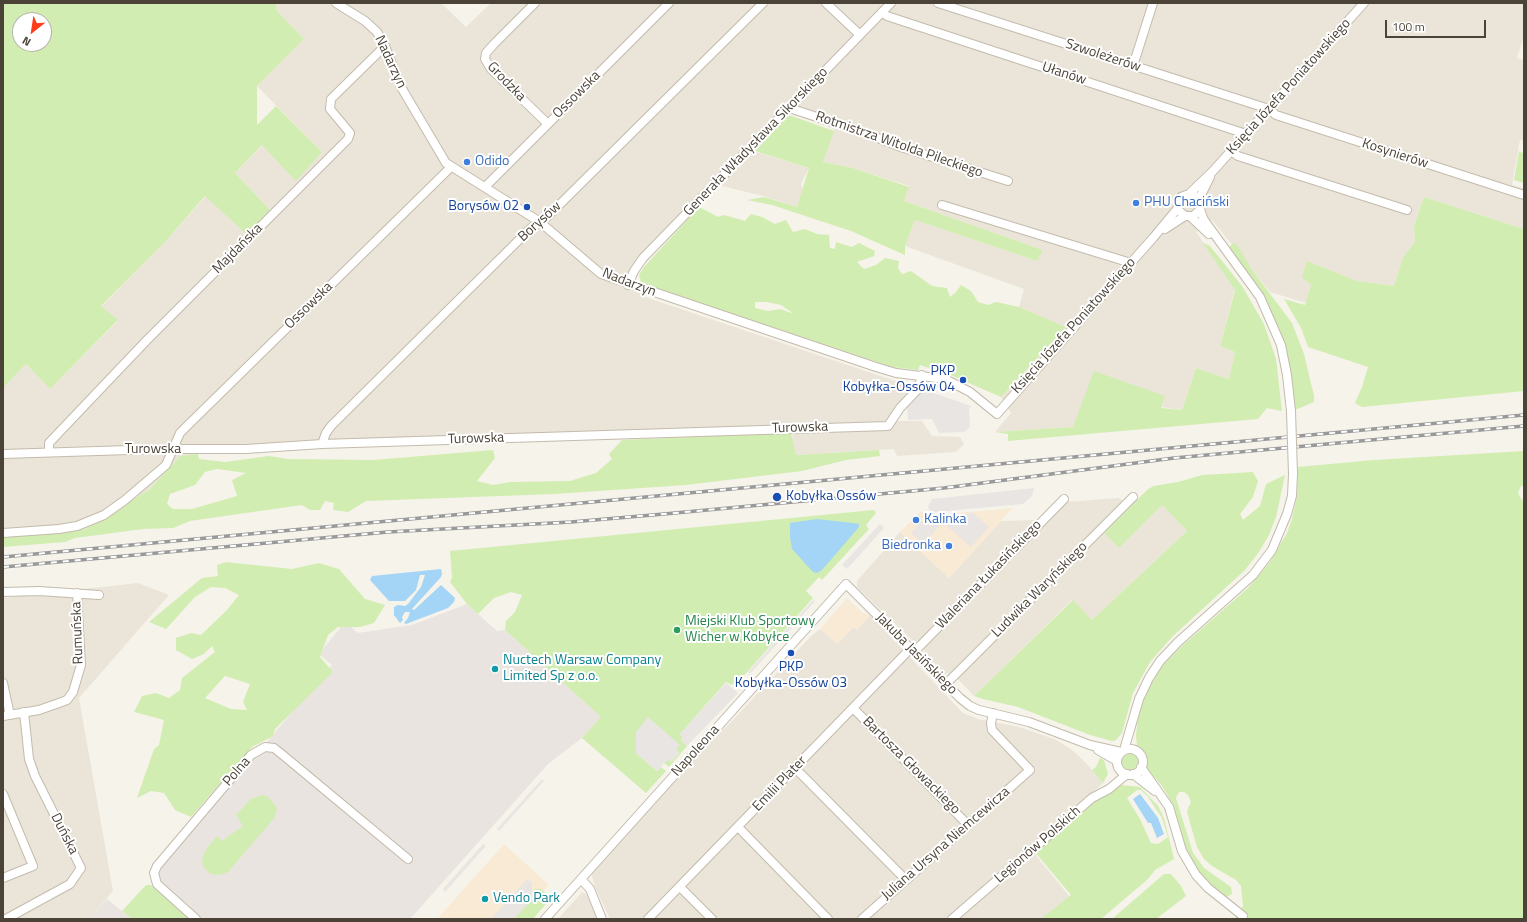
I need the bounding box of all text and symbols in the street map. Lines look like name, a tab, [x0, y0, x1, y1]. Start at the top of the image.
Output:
north arrow	[12, 12, 52, 52]
scale bar	[1387, 12, 1488, 38]
street label: Księcia Józefa Poniatowskiego	[1223, 15, 1355, 159]
text: 100 m	[1392, 17, 1425, 36]
text: N	[19, 33, 34, 50]
street label: Nadarzyn	[370, 33, 410, 91]
street label: Szwoleżerów	[1063, 36, 1143, 76]
street label: Grodzka	[483, 59, 529, 105]
street label: Ułanów	[1040, 59, 1088, 89]
street label: Generała Władysława Sikorskiego	[680, 64, 832, 220]
street label: Ossowska	[550, 68, 604, 122]
street label: Rotmistrza Witolda Pileckiego	[813, 108, 985, 182]
street label: Kosynierów	[1360, 135, 1430, 173]
place label: Odido	[475, 154, 510, 170]
marker: Odido	[462, 157, 472, 167]
place label: PHU Chaciński	[1144, 195, 1229, 211]
street label: Borysów	[515, 198, 565, 246]
marker: PHU Chaciński	[1131, 198, 1141, 208]
place label: Borysów 02	[448, 199, 519, 215]
marker: Borysów 02	[522, 202, 532, 212]
street label: Majdańska	[209, 220, 267, 278]
street label: Księcia Józefa Poniatowskiego	[1008, 254, 1140, 398]
street label: Nadarzyn	[600, 265, 658, 301]
street label: Ossowska	[281, 279, 337, 333]
place label: PKP Kobyłka-Ossów 04	[843, 364, 955, 396]
marker: PKP Kobyłka-Ossów 04	[958, 375, 968, 385]
street label: Turowska	[772, 419, 828, 437]
street label: Turowska	[448, 430, 504, 448]
street label: Turowska	[125, 442, 181, 458]
place label: Kobyłka Ossów	[786, 489, 876, 505]
marker: Kobyłka Ossów	[771, 491, 783, 503]
place label: Kalinka	[924, 512, 966, 528]
marker: Kalinka	[911, 515, 921, 525]
street label: Waleriana Łukasińskiego	[933, 517, 1045, 633]
place label: Biedronka	[882, 538, 941, 554]
street label: Ludwika Waryńskiego	[989, 539, 1091, 641]
marker: Biedronka	[944, 541, 954, 551]
street label: Rumuńska	[69, 601, 87, 665]
street label: Jakuba Jasińskiego	[872, 610, 960, 698]
place label: Miejski Klub Sportowy Wicher w Kobyłce	[685, 614, 815, 646]
marker: Miejski Klub Sportowy Wicher w Kobyłce	[672, 625, 682, 635]
marker: PKP Kobyłka-Ossów 03	[786, 648, 796, 658]
place label: Nuctech Warsaw Company Limited Sp z o.o.	[503, 653, 661, 686]
place label: PKP Kobyłka-Ossów 03	[735, 660, 847, 692]
marker: Nuctech Warsaw Company Limited Sp z o.o.	[490, 664, 500, 674]
street label: Bartosza Głowackiego	[859, 714, 963, 818]
street label: Napoleona	[669, 722, 723, 780]
street label: Emilii Plater	[750, 753, 810, 815]
street label: Polna	[220, 754, 254, 790]
street label: Juliana Ursyna Niemcewicza	[878, 784, 1014, 904]
street label: Legionów Polskich	[991, 803, 1085, 887]
street label: Duńska	[46, 811, 82, 857]
place label: Vendo Park	[493, 891, 560, 907]
marker: Vendo Park	[480, 894, 490, 904]

